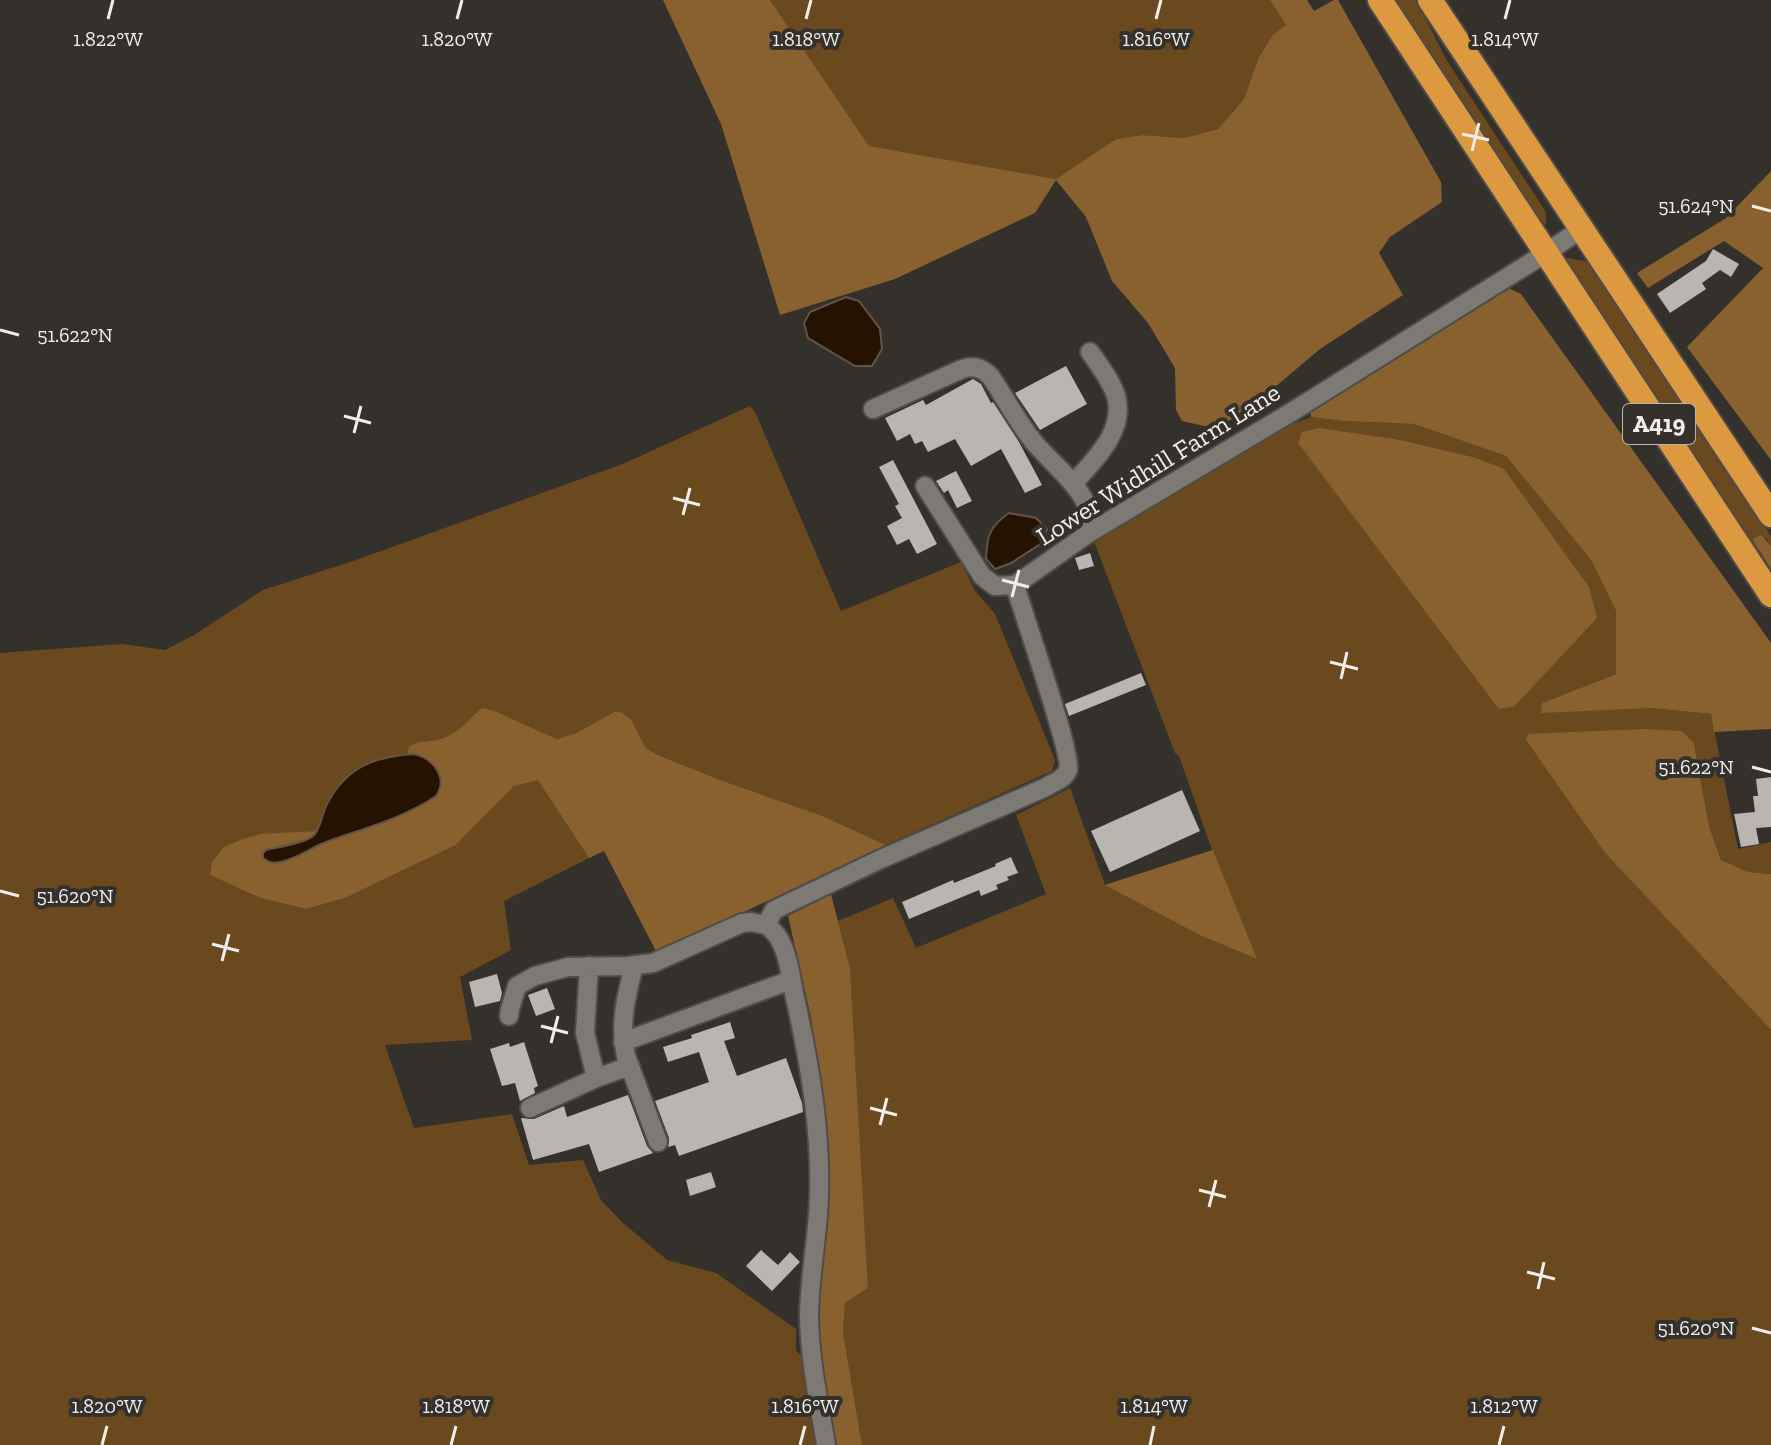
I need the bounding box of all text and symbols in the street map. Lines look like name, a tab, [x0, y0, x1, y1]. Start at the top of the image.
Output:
text: 1.822°W	[73, 27, 143, 51]
text: 1.820°W	[421, 27, 493, 51]
text: 1.818°W	[772, 27, 840, 51]
text: 1.816°W	[1122, 27, 1190, 51]
text: 1.814°W	[1471, 27, 1539, 51]
text: 51.624°N	[1658, 194, 1734, 218]
text: 51.622°N	[37, 323, 113, 347]
street label: Lower Widhill Farm Lane	[1030, 376, 1286, 552]
road number: A419	[1623, 404, 1695, 444]
text: 51.622°N	[1658, 755, 1734, 779]
text: 51.620°N	[37, 884, 114, 908]
text: 51.620°N	[1658, 1316, 1735, 1340]
text: 1.820°W	[71, 1394, 143, 1418]
text: 1.818°W	[422, 1394, 490, 1418]
text: 1.816°W	[771, 1394, 839, 1418]
text: 1.814°W	[1120, 1394, 1188, 1418]
text: 1.812°W	[1470, 1394, 1538, 1418]

